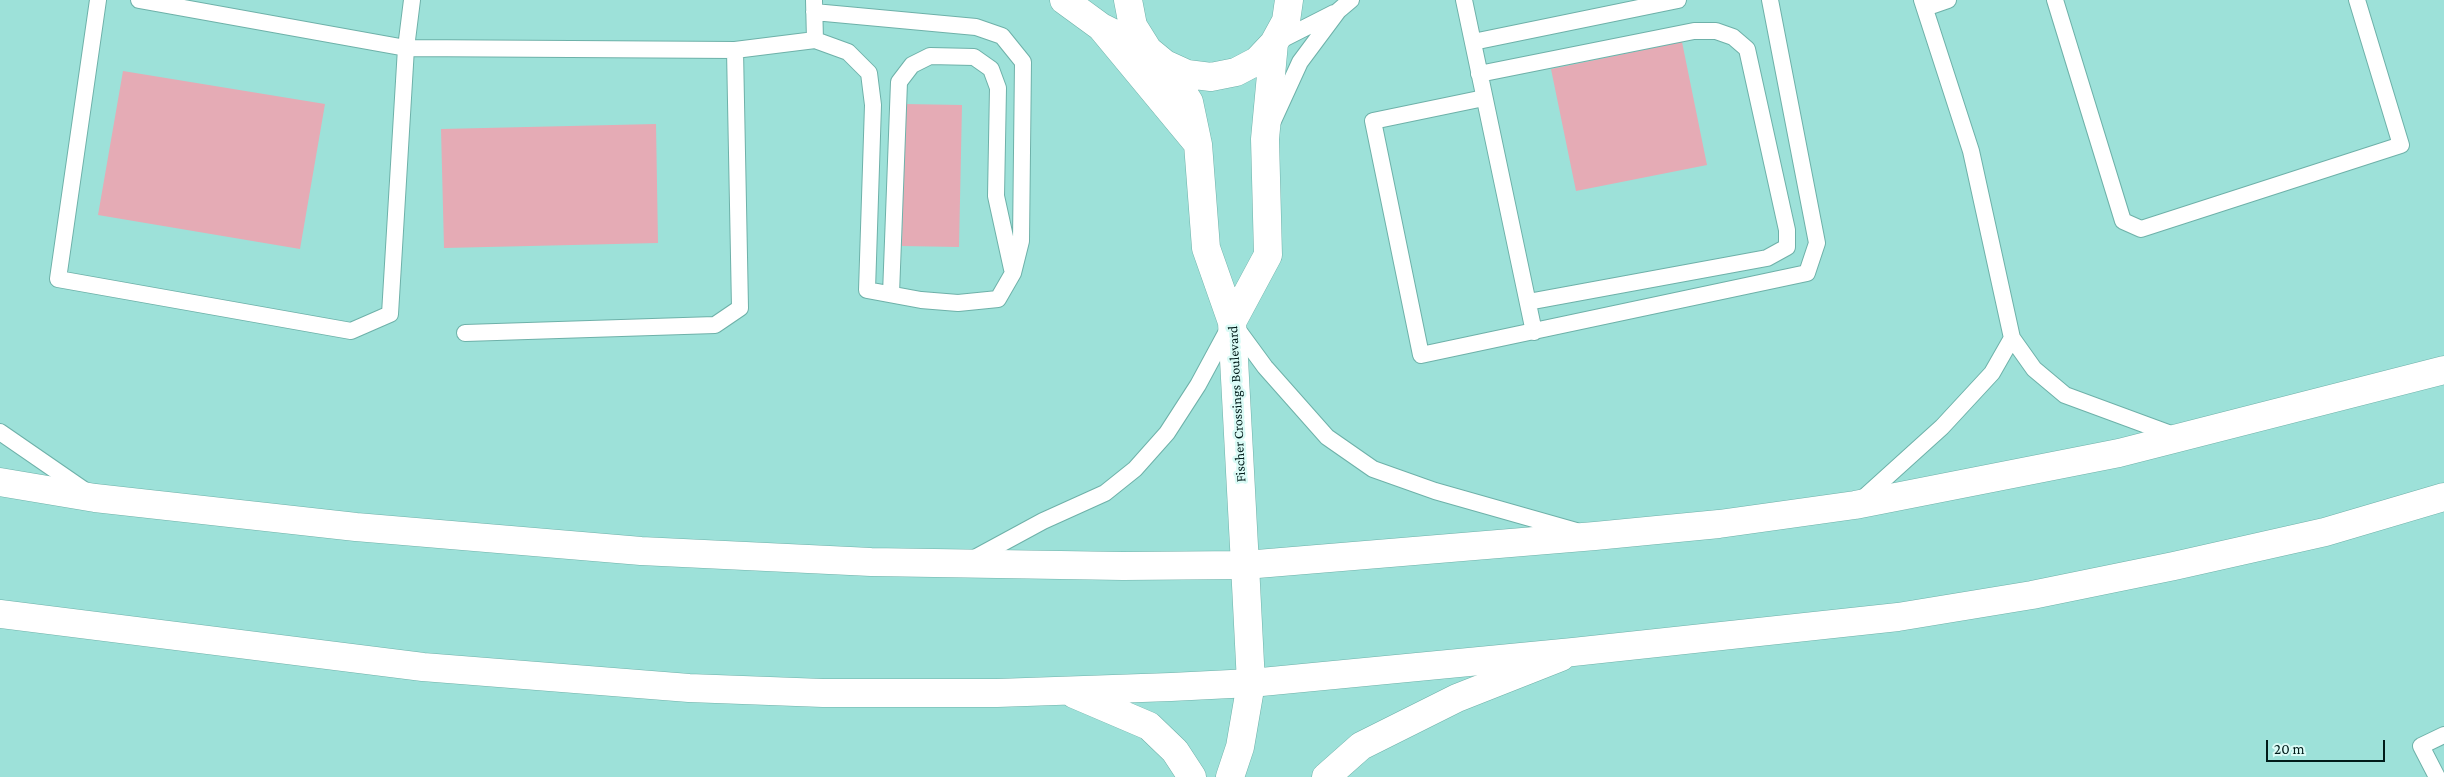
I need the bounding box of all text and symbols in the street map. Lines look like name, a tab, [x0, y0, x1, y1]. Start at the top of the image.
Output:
street label: Fischer Crossings Boulevard	[1225, 325, 1249, 483]
scale bar	[2269, 730, 2388, 762]
text: 20 m	[2274, 741, 2305, 757]

